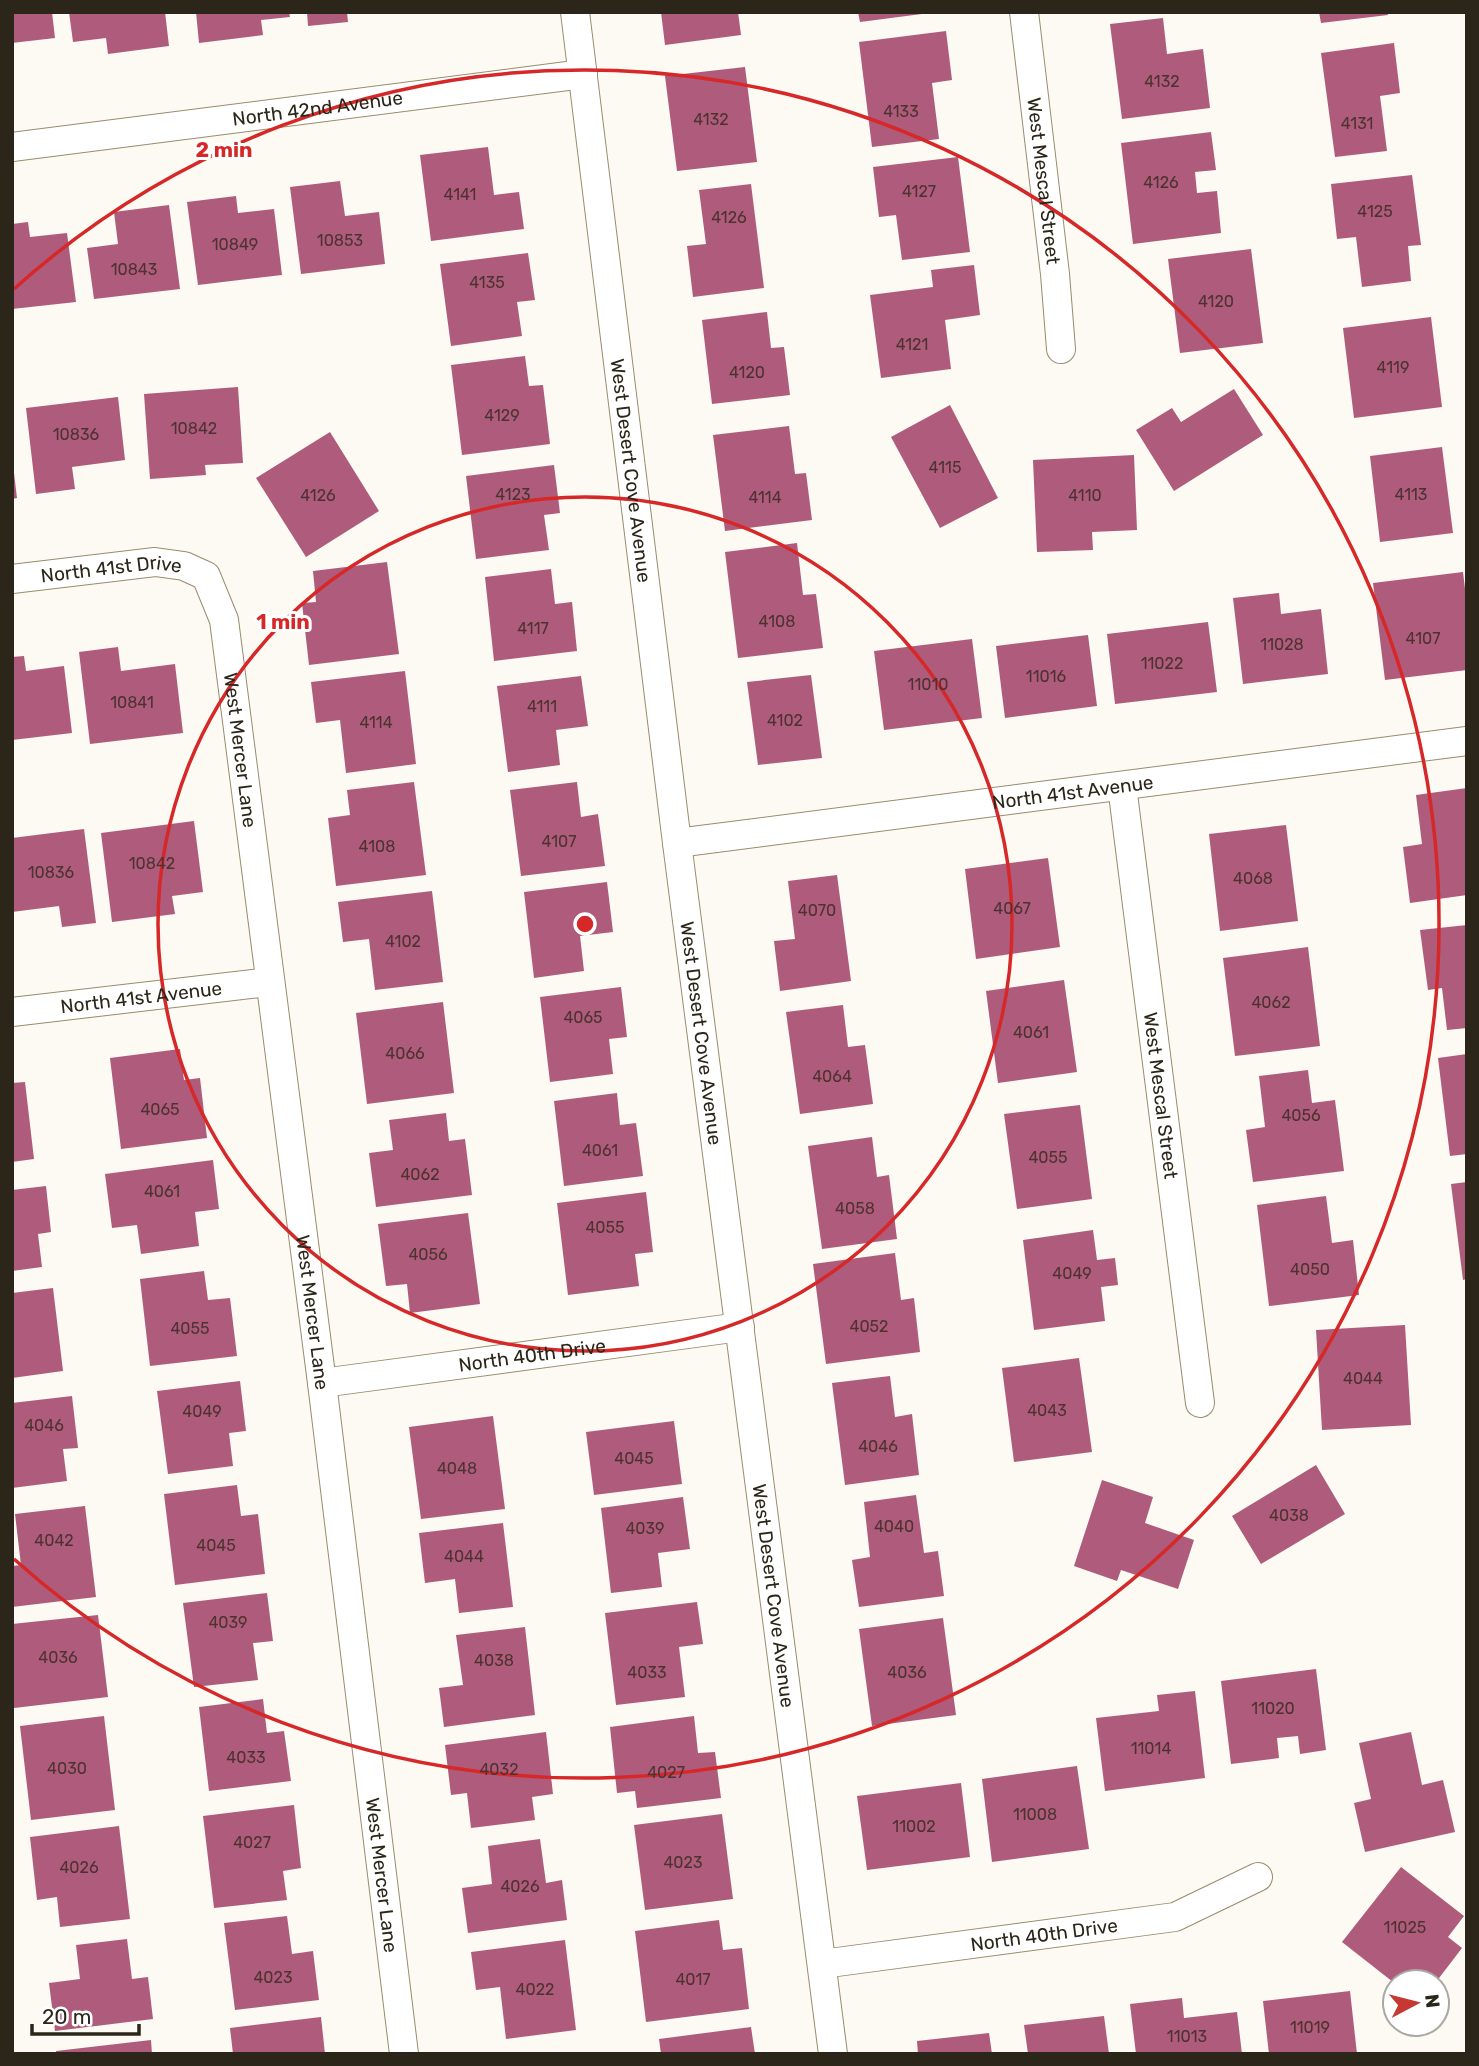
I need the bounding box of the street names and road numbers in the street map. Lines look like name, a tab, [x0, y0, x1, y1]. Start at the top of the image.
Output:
street label: North 42nd Avenue	[231, 86, 404, 130]
street label: West Mescal Street	[1023, 96, 1065, 266]
street label: West Desert Cove Avenue	[606, 357, 656, 584]
street label: North 41st Drive	[39, 550, 183, 587]
street label: West Mercer Lane	[219, 671, 262, 829]
street label: North 41st Avenue	[991, 770, 1155, 814]
street label: West Desert Cove Avenue	[676, 920, 727, 1146]
street label: North 41st Avenue	[59, 976, 223, 1018]
street label: West Mescal Street	[1139, 1011, 1183, 1181]
street label: West Mercer Lane	[292, 1234, 334, 1391]
street label: North 40th Drive	[457, 1334, 607, 1376]
street label: West Desert Cove Avenue	[748, 1482, 800, 1709]
street label: West Mercer Lane	[361, 1796, 403, 1954]
street label: North 40th Drive	[969, 1913, 1119, 1956]

